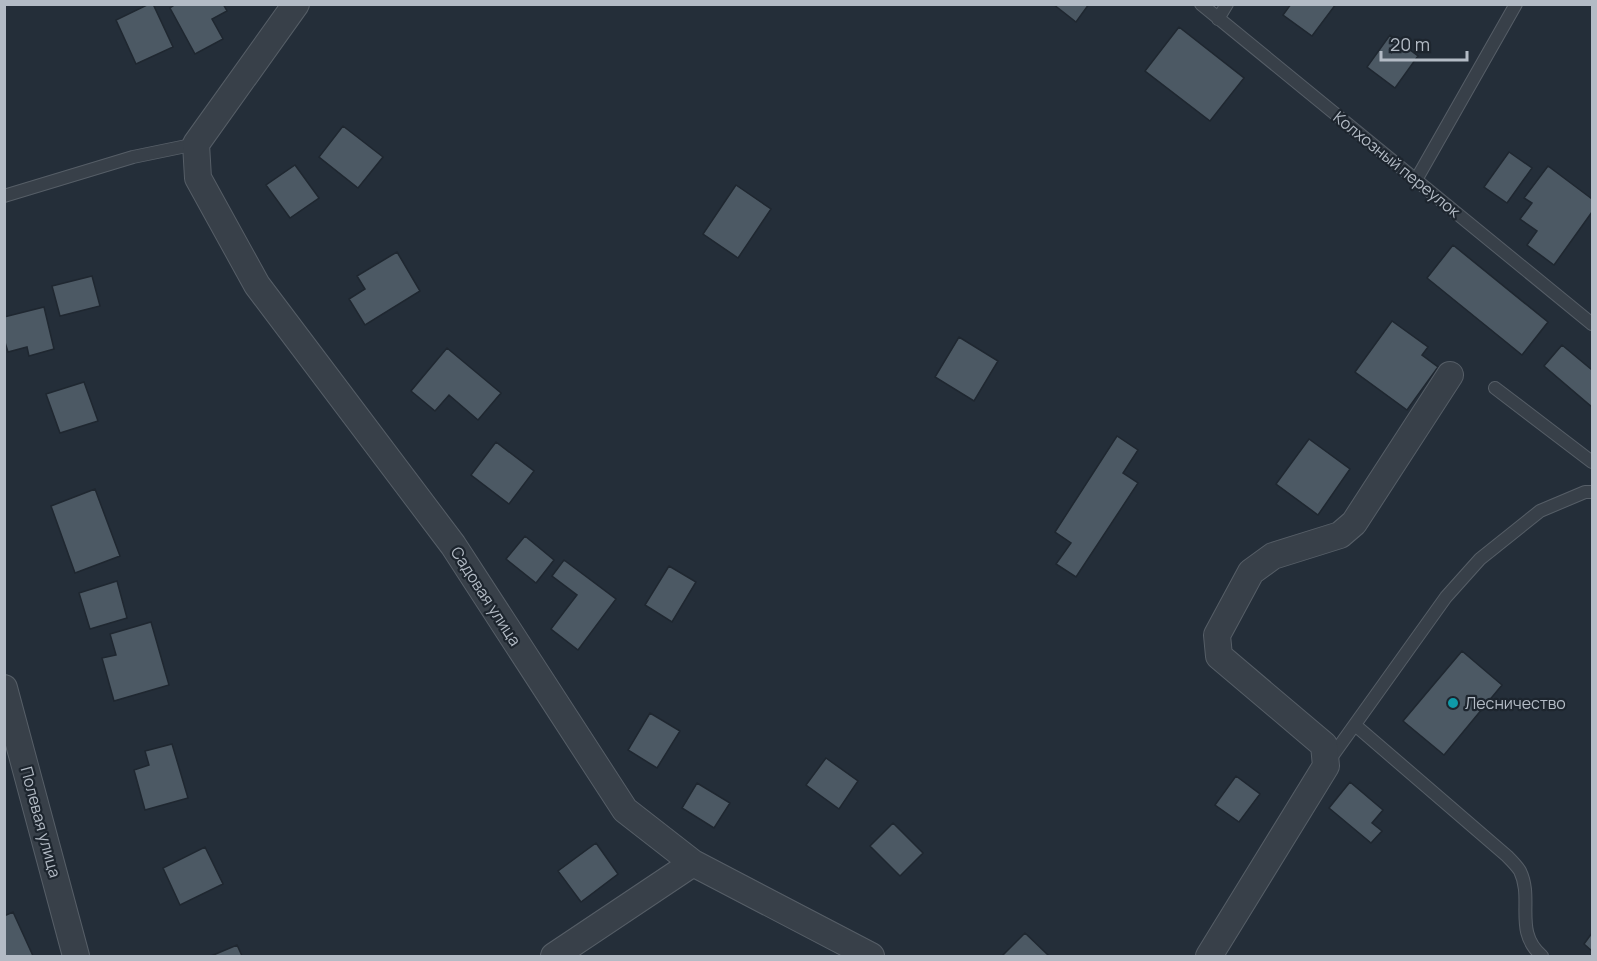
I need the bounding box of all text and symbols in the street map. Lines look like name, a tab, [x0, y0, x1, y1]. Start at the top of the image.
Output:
scale bar	[1381, 24, 1466, 62]
text: 20 m	[1390, 32, 1430, 56]
street label: Колхозный переулок	[1329, 106, 1466, 223]
street label: Садовая улица	[446, 542, 526, 650]
place label: Лесничество	[1465, 692, 1566, 714]
marker: Лесничество	[1446, 696, 1460, 710]
street label: Полевая улица	[16, 764, 66, 880]

